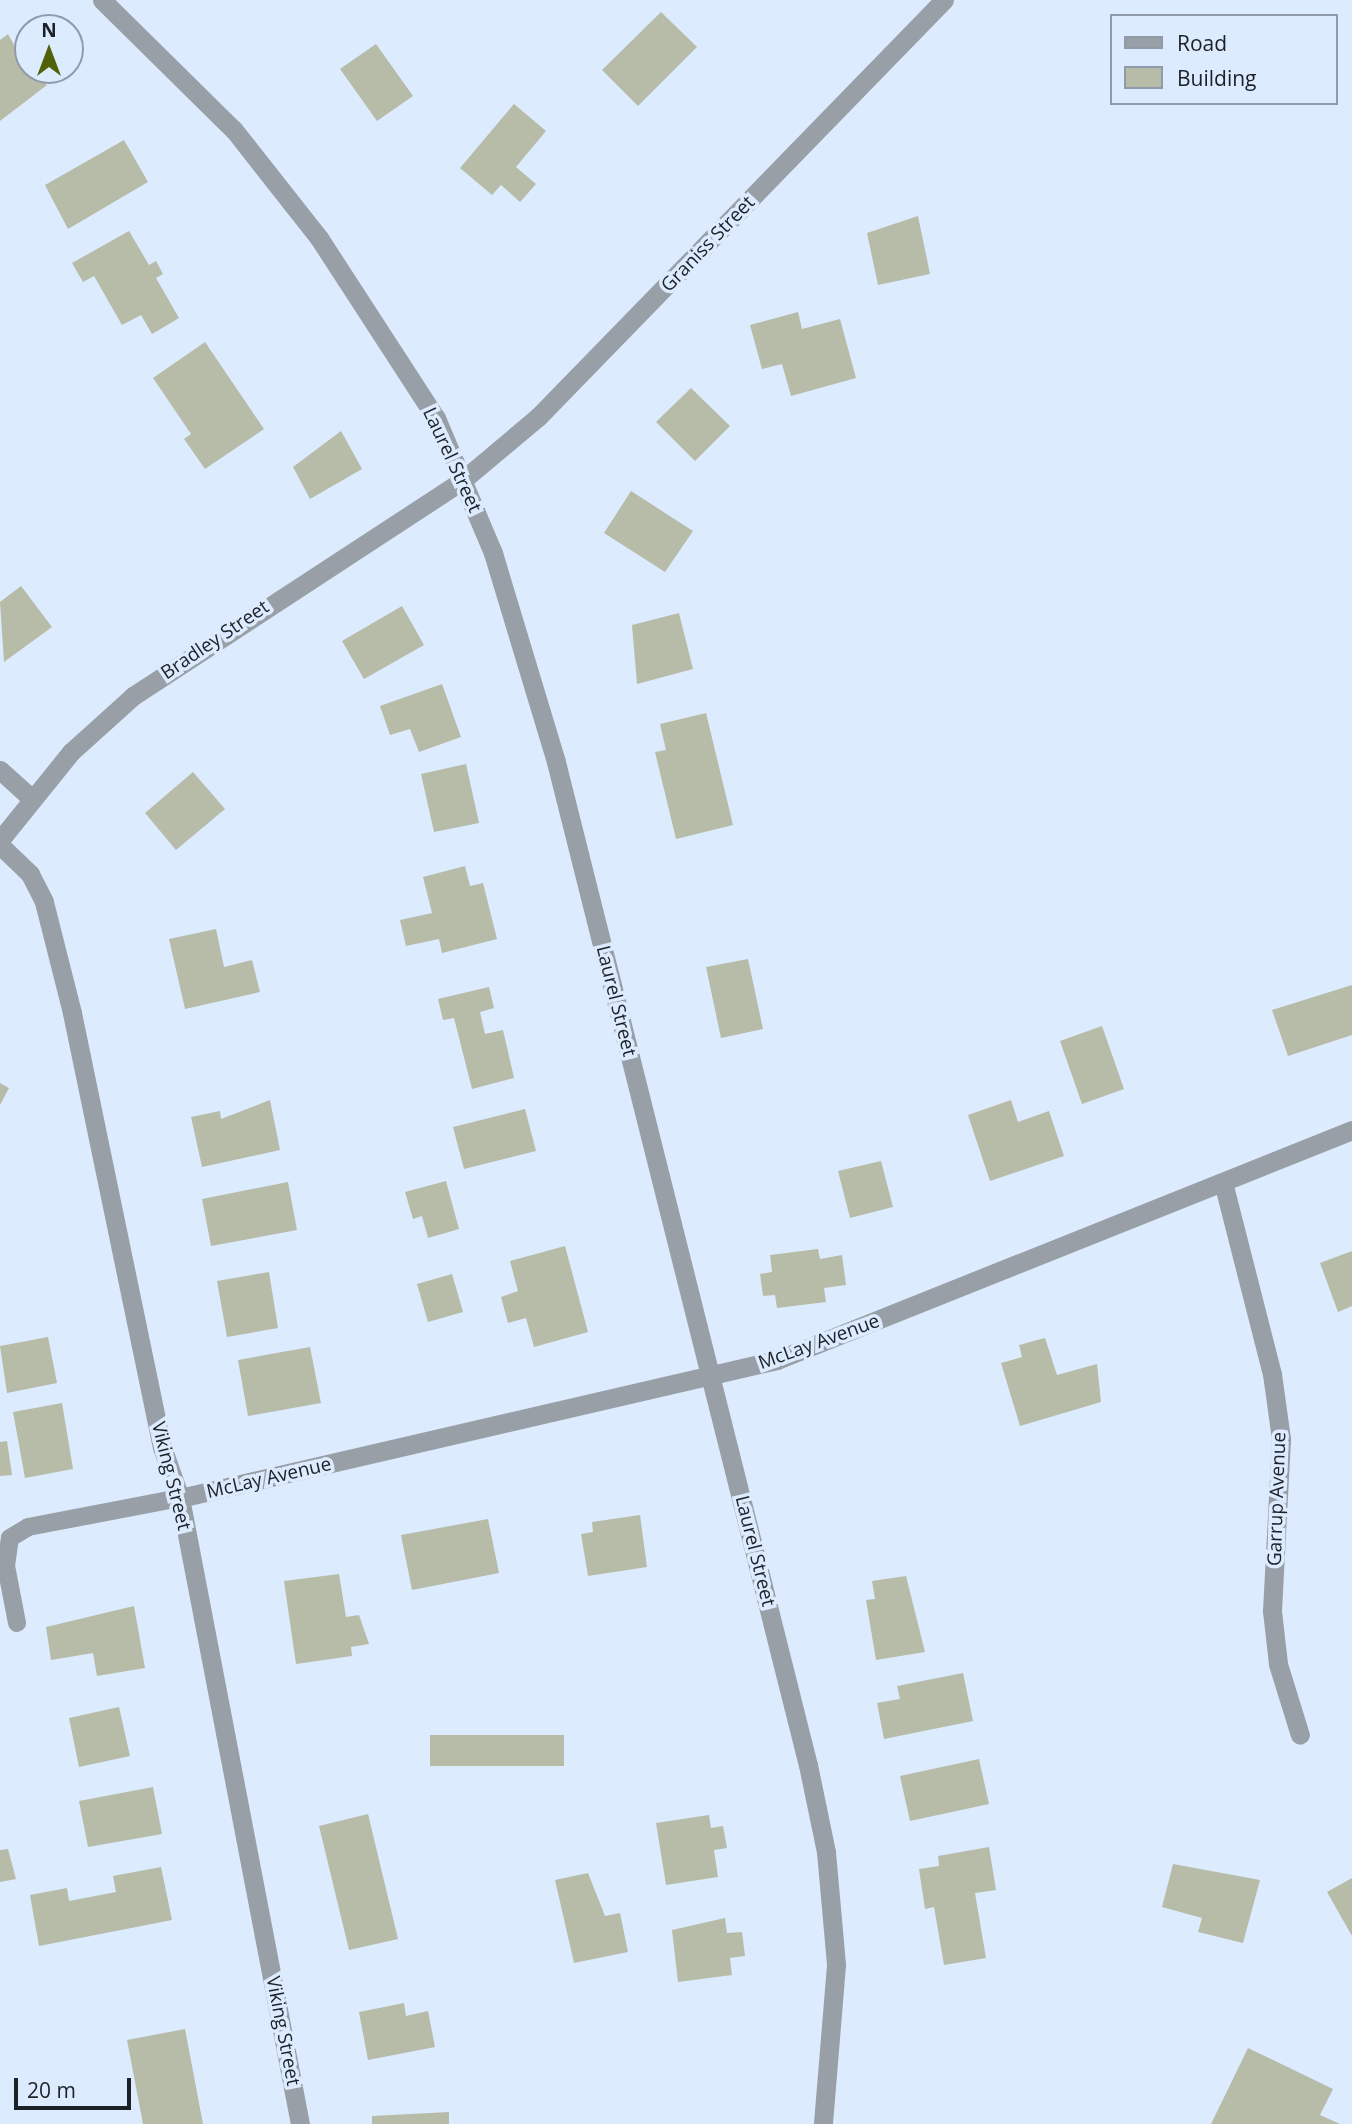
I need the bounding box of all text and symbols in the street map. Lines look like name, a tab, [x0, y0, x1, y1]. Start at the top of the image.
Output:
north arrow	[14, 14, 84, 84]
legend	[1110, 14, 1338, 105]
text: N	[41, 17, 57, 43]
text: Road	[1177, 29, 1227, 57]
text: Building	[1177, 64, 1256, 92]
street label: Graniss Street	[656, 191, 760, 297]
street label: Laurel Street	[418, 404, 486, 516]
street label: Bradley Street	[157, 596, 273, 684]
street label: Laurel Street	[591, 943, 641, 1059]
street label: McLay Avenue	[755, 1310, 883, 1374]
street label: Viking Street	[147, 1419, 195, 1533]
street label: Garrup Avenue	[1263, 1432, 1291, 1566]
street label: McLay Avenue	[204, 1453, 334, 1503]
street label: Laurel Street	[730, 1493, 780, 1609]
street label: Viking Street	[261, 1974, 305, 2088]
scale bar	[18, 2064, 135, 2108]
text: 20 m	[27, 2076, 76, 2104]

